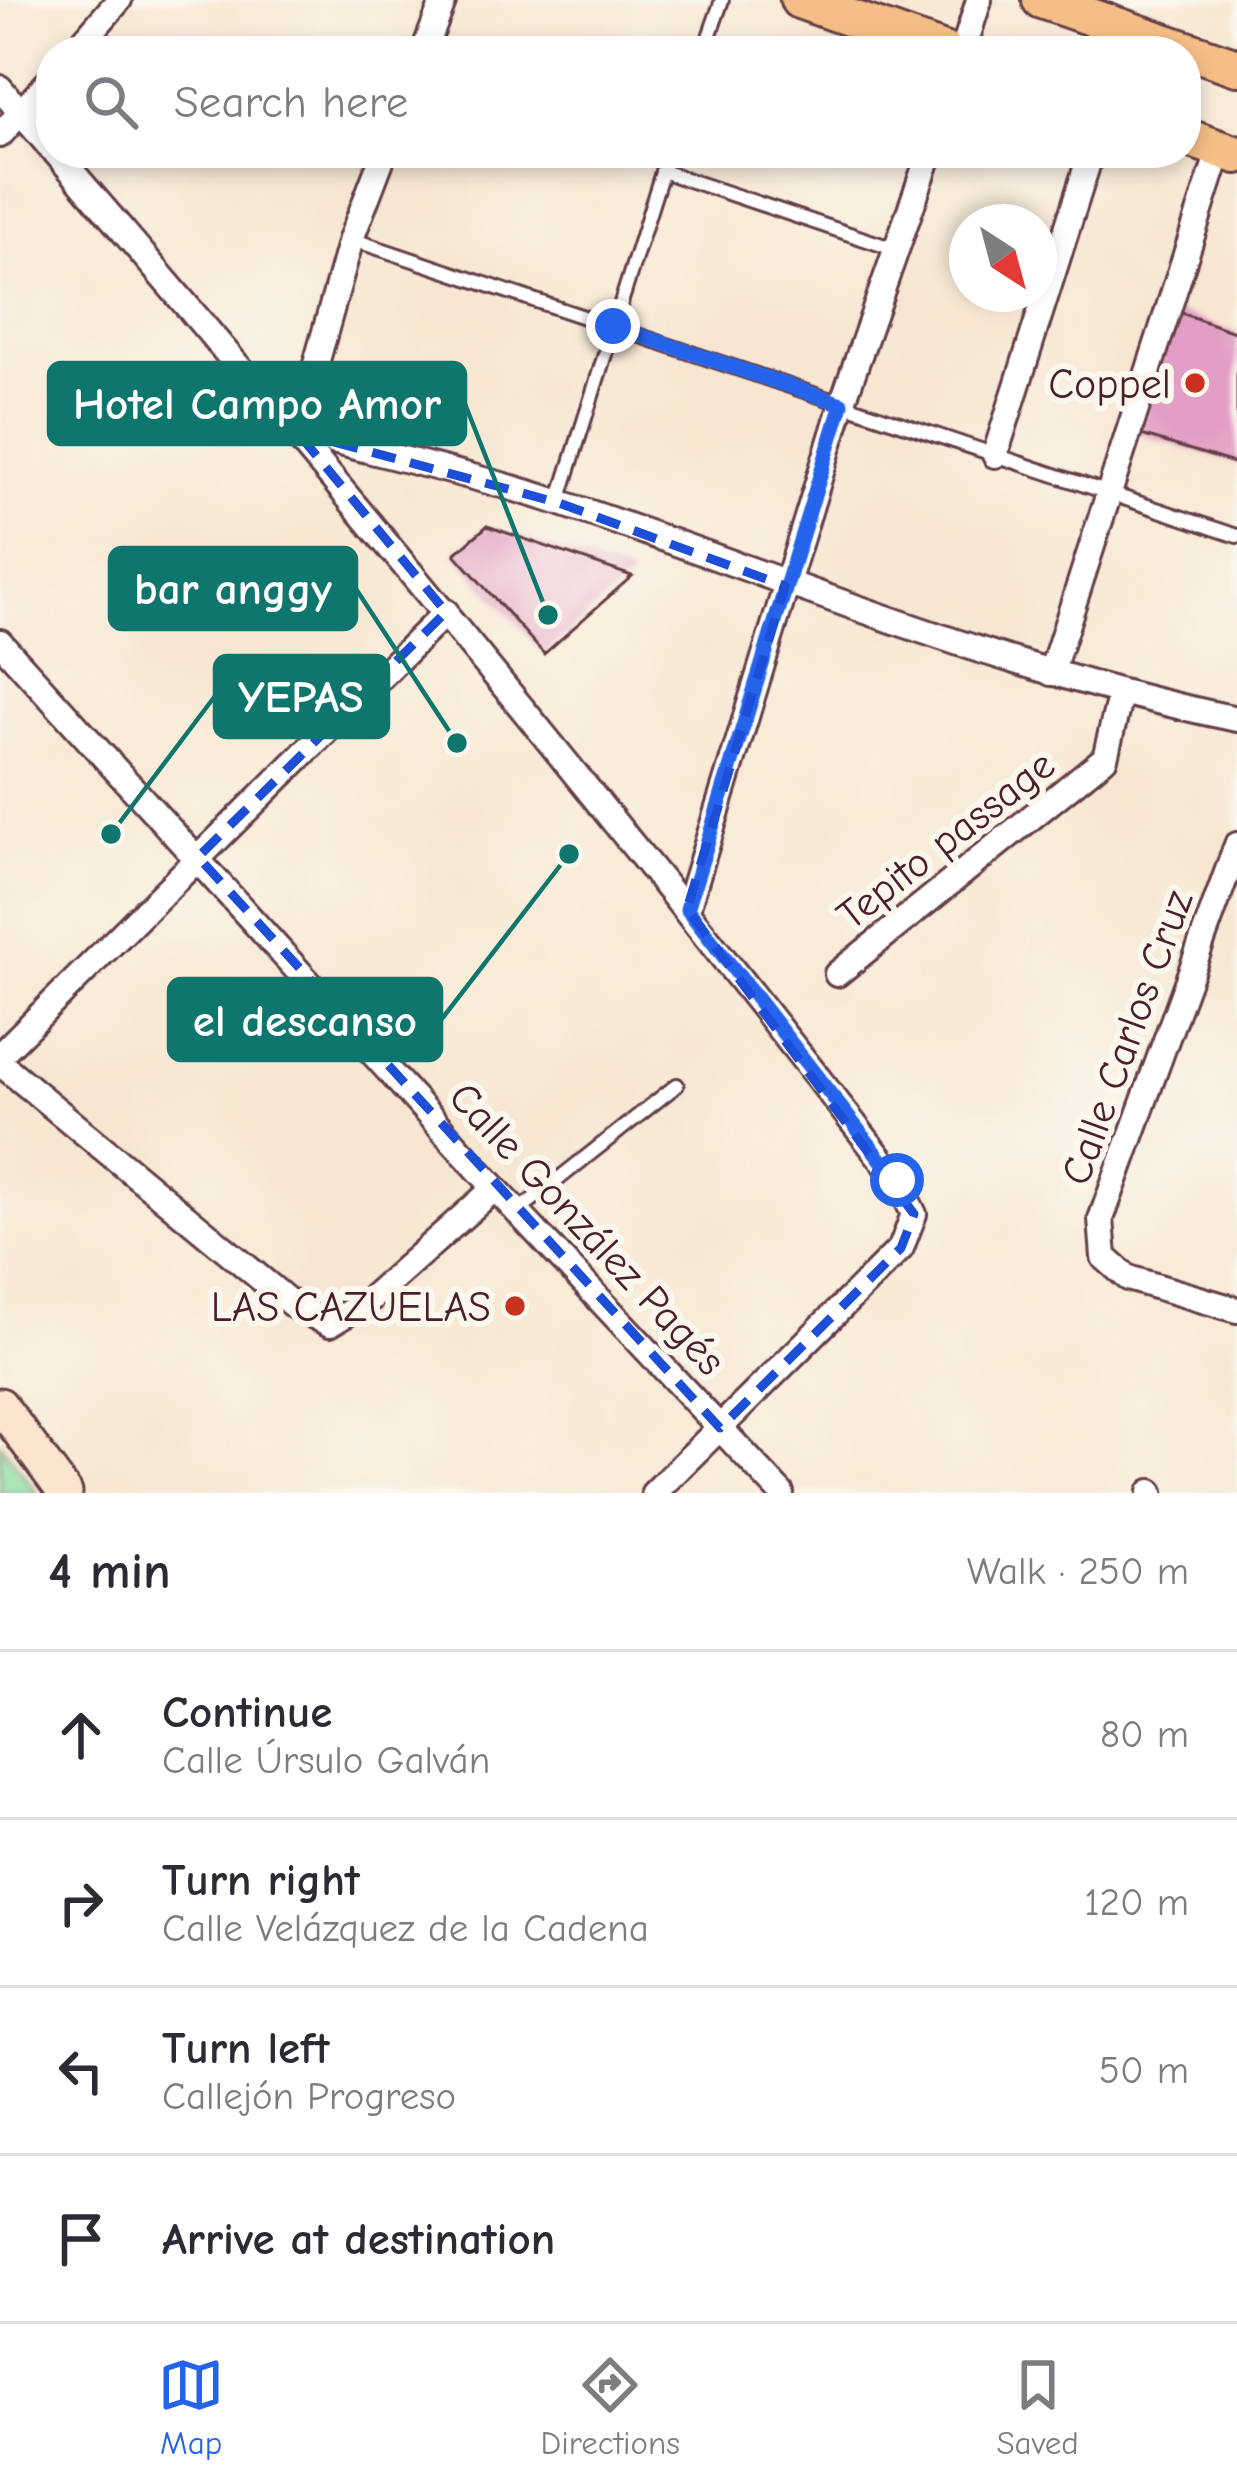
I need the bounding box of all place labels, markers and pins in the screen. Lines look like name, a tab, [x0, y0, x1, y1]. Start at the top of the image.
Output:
place label: Coppel	[1048, 360, 1171, 409]
callout: Hotel Campo Amor	[49, 363, 465, 444]
marker: Coppel	[1182, 370, 1208, 396]
callout: bar anggy	[110, 548, 356, 629]
callout: YEPAS	[215, 656, 388, 737]
callout: el descanso	[169, 979, 441, 1060]
place label: LAS CAZUELAS	[211, 1283, 491, 1332]
marker: LAS CAZUELAS	[502, 1293, 528, 1319]

